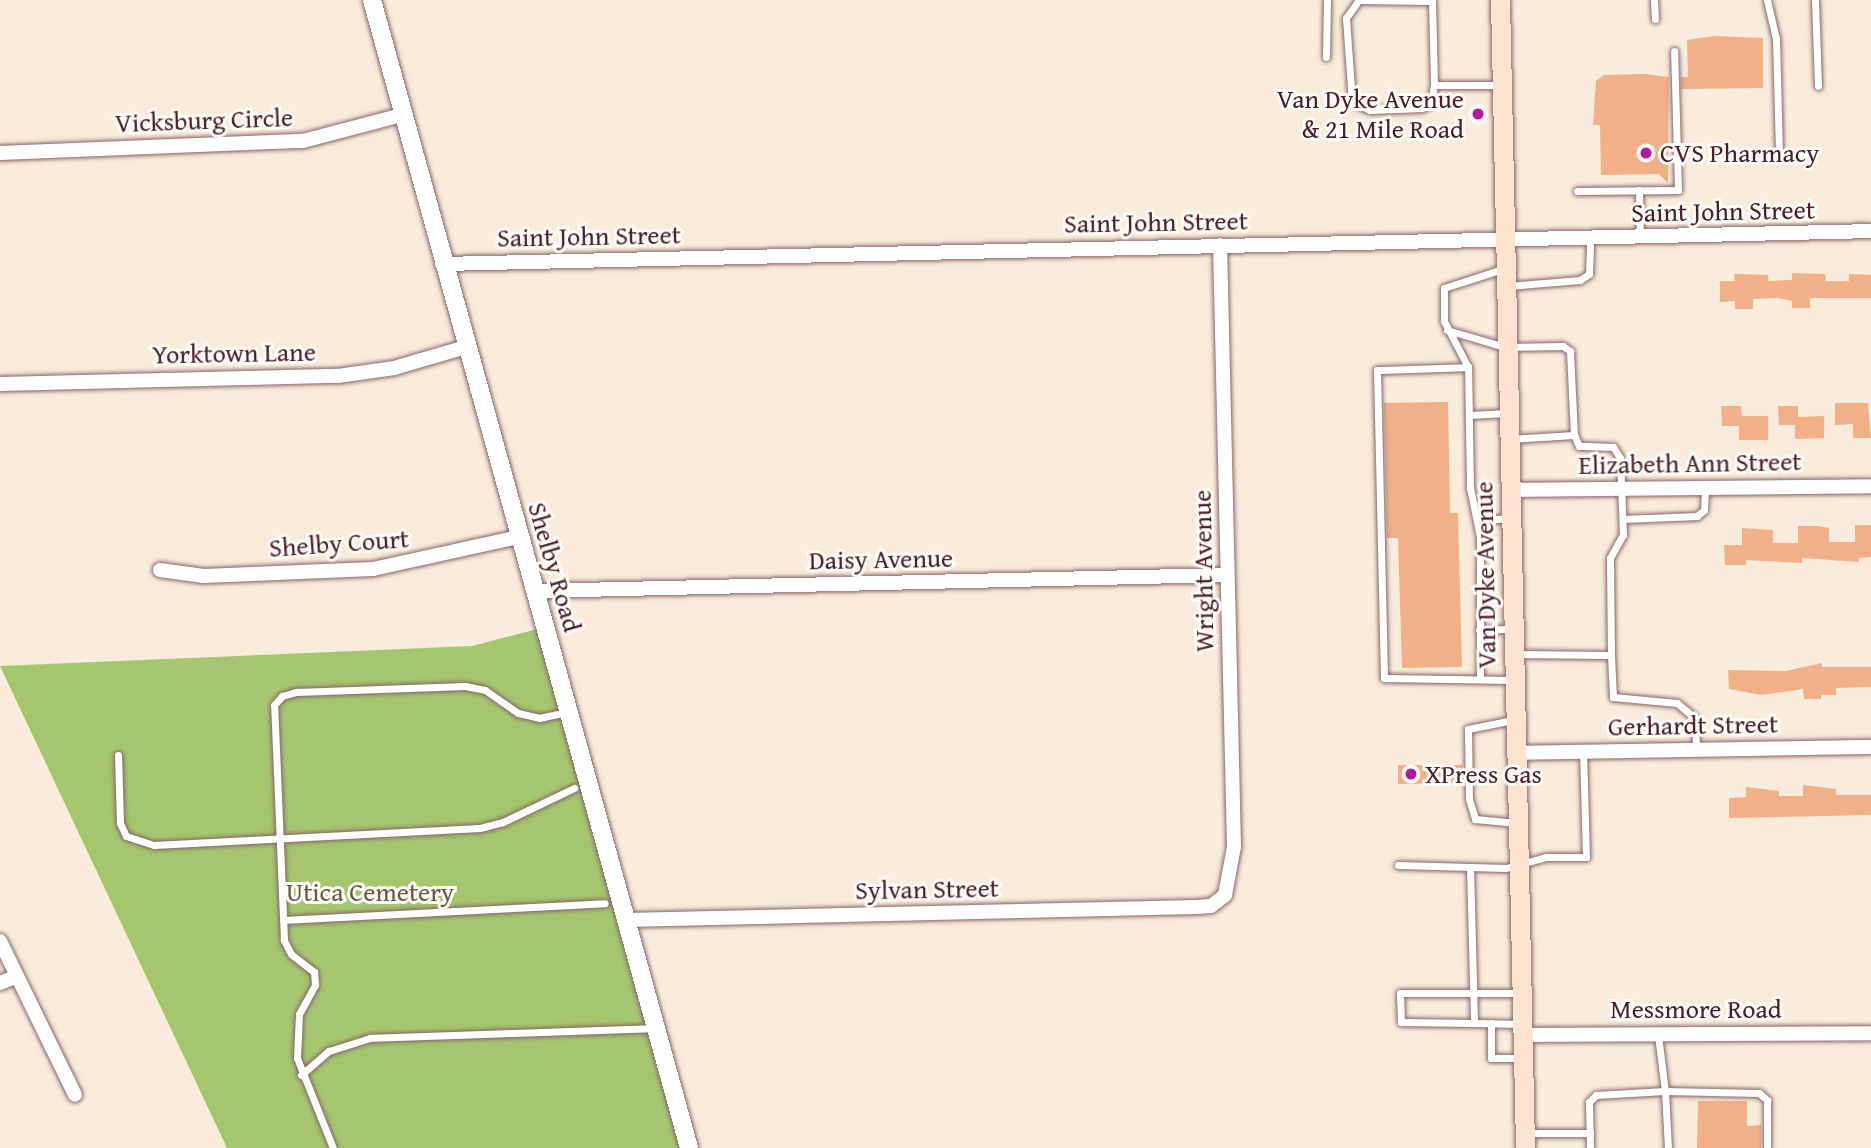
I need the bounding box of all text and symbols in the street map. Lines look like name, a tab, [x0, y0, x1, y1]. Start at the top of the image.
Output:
place label: Van Dyke Avenue & 21 Mile Road	[1277, 83, 1464, 144]
street label: Vicksburg Circle	[114, 101, 294, 139]
marker: Van Dyke Avenue & 21 Mile Road	[1470, 106, 1486, 122]
place label: CVS Pharmacy	[1660, 137, 1819, 169]
marker: CVS Pharmacy	[1638, 145, 1654, 161]
street label: Saint John Street	[1631, 194, 1815, 228]
street label: Saint John Street	[1064, 205, 1248, 239]
street label: Saint John Street	[497, 219, 681, 253]
street label: Yorktown Lane	[152, 336, 316, 370]
street label: Elizabeth Ann Street	[1578, 445, 1802, 481]
street label: Van Dyke Avenue	[1468, 481, 1502, 669]
street label: Wright Avenue	[1186, 490, 1220, 652]
street label: Shelby Road	[522, 499, 588, 635]
street label: Shelby Court	[268, 523, 410, 563]
street label: Daisy Avenue	[809, 542, 953, 576]
street label: Gerhardt Street	[1608, 708, 1778, 742]
place label: XPress Gas	[1425, 758, 1542, 790]
marker: XPress Gas	[1403, 766, 1419, 782]
street label: Sylvan Street	[855, 872, 999, 906]
park label: Utica Cemetery	[286, 876, 454, 908]
street label: Messmore Road	[1610, 993, 1782, 1025]

